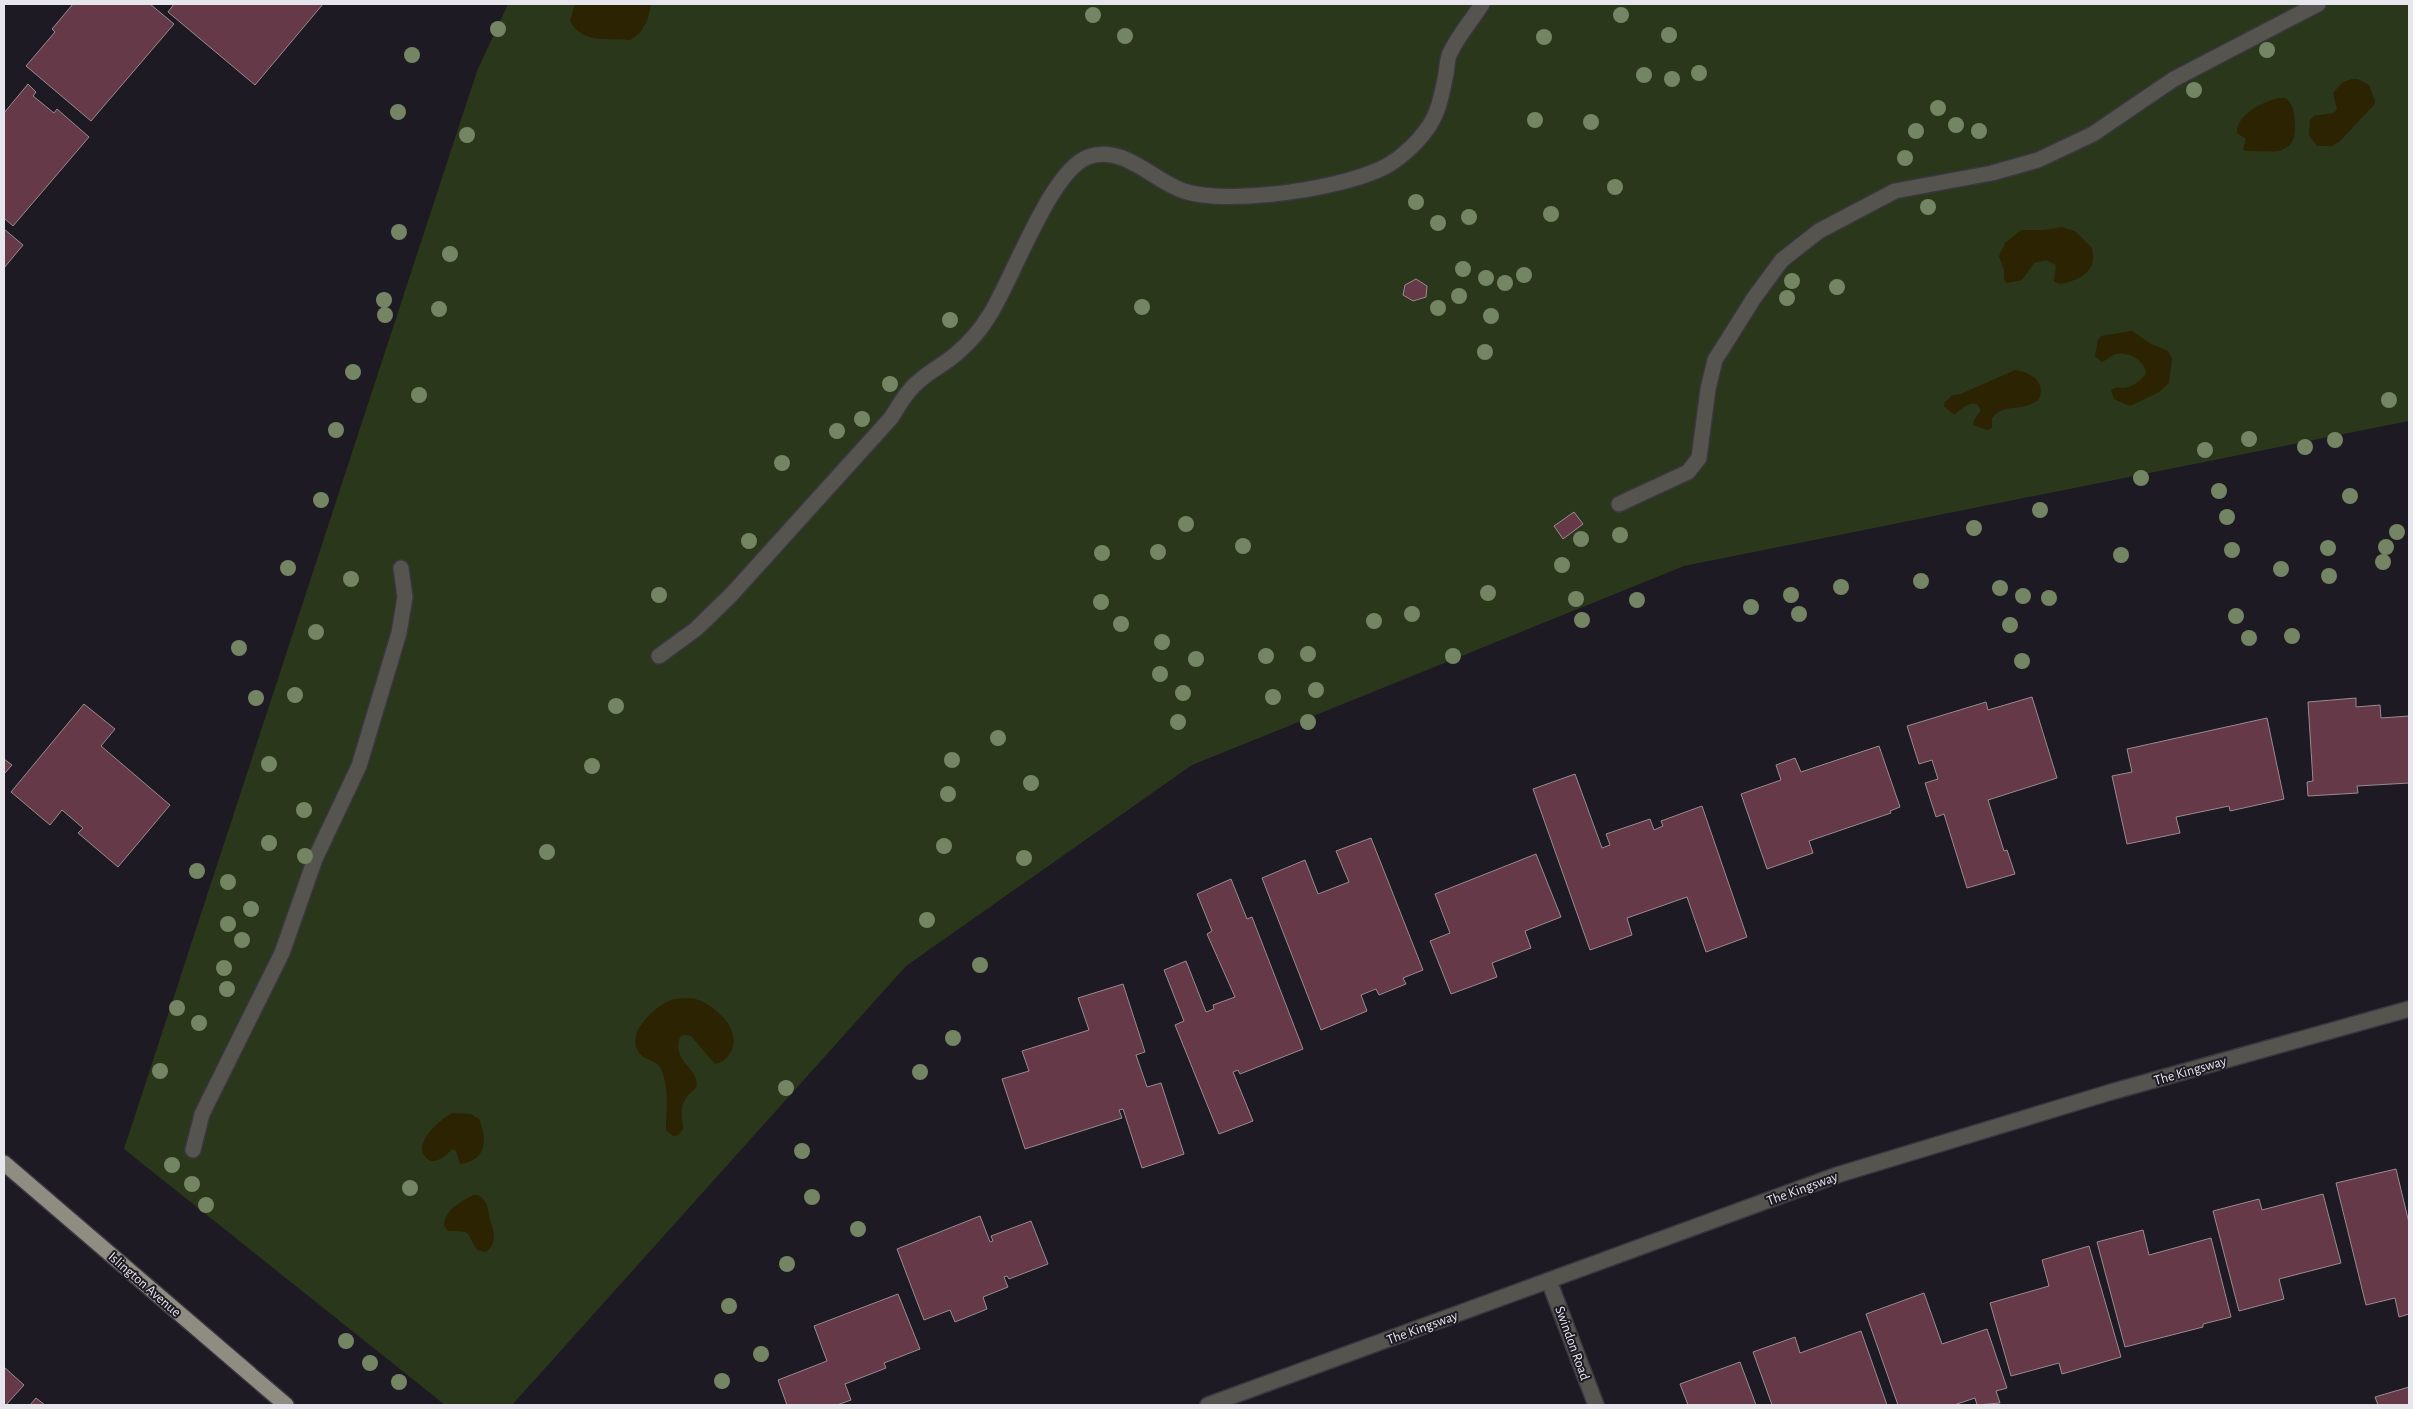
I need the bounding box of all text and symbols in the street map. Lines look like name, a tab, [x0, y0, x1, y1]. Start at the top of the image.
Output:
street label: The Kingsway	[2153, 1054, 2228, 1088]
street label: The Kingsway	[1765, 1170, 1840, 1208]
street label: Islington Avenue	[105, 1250, 183, 1320]
street label: Swindon Road	[1552, 1304, 1592, 1382]
street label: The Kingsway	[1385, 1309, 1460, 1347]

